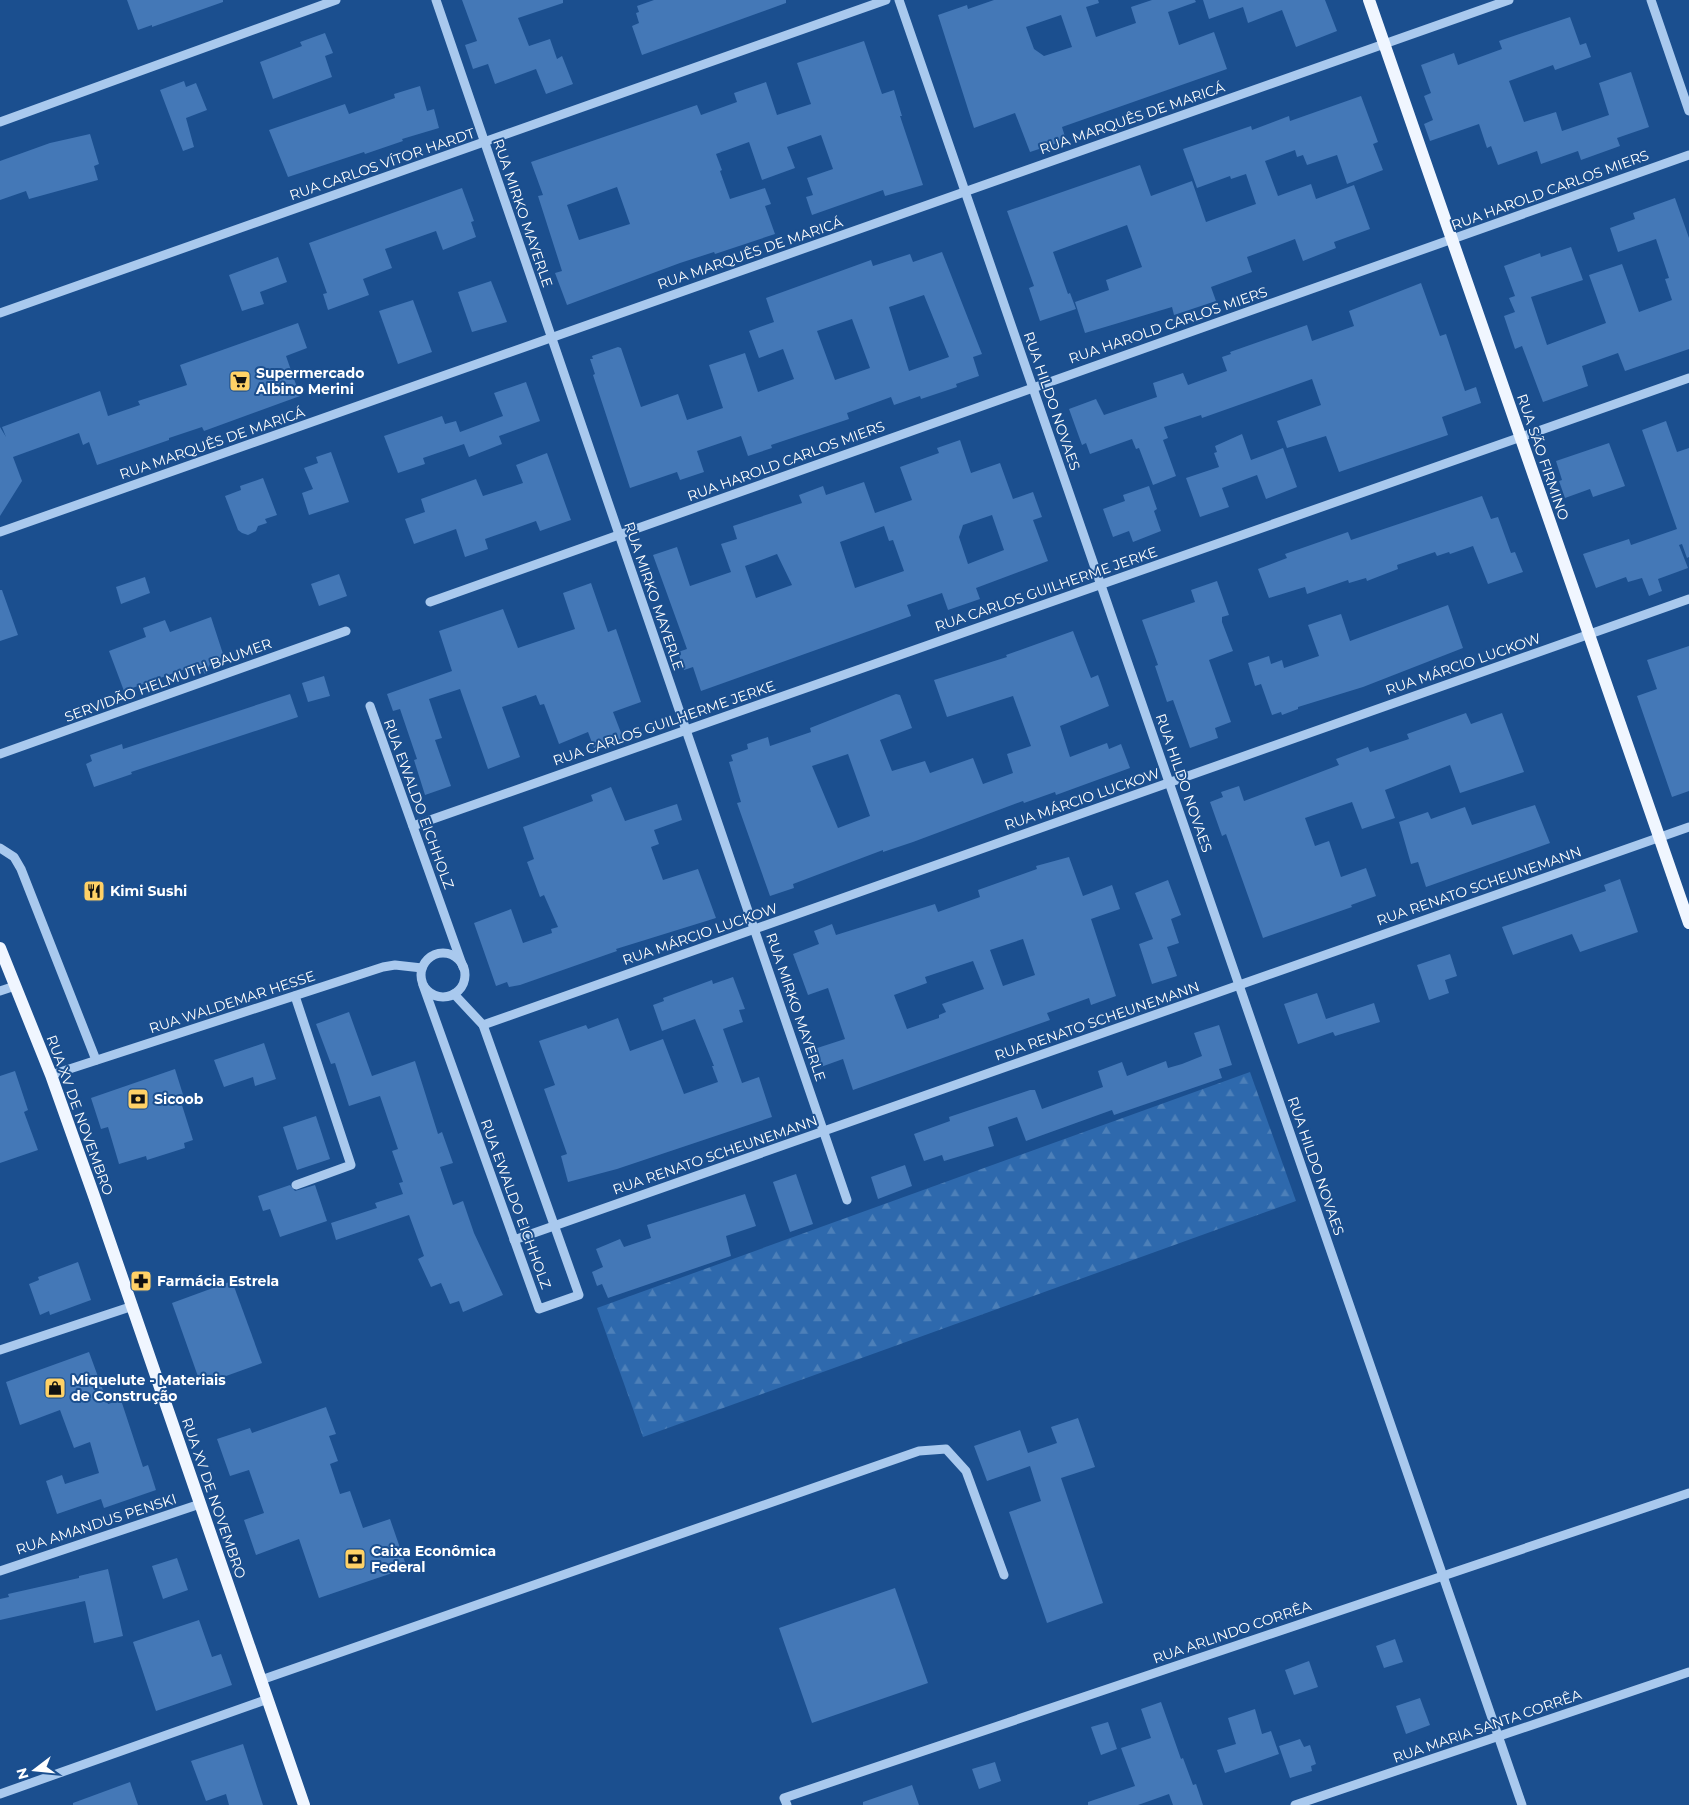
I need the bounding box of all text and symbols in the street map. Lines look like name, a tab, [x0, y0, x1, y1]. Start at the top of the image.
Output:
street label: RUA MARQUÊS DE MARICÁ	[1037, 77, 1228, 158]
street label: RUA CARLOS VÍTOR HARDT	[287, 124, 477, 204]
street label: RUA MIRKO MAYERLE	[489, 136, 557, 290]
street label: RUA HAROLD CARLOS MIERS	[1449, 146, 1651, 234]
street label: RUA MARQUÊS DE MARICÁ	[655, 212, 846, 293]
street label: RUA HAROLD CARLOS MIERS	[1066, 282, 1270, 368]
street label: RUA HILDO NOVAES	[1020, 329, 1084, 473]
place label: Supermercado Albino Merini	[255, 364, 364, 398]
supermarket icon: Supermercado Albino Merini	[228, 369, 252, 393]
street label: RUA SÃO FIRMINO	[1513, 391, 1573, 523]
street label: RUA MARQUÊS DE MARICÁ	[117, 402, 308, 483]
street label: RUA HAROLD CARLOS MIERS	[685, 417, 887, 505]
street label: RUA MIRKO MAYERLE	[620, 519, 688, 673]
street label: RUA CARLOS GUILHERME JERKE	[932, 542, 1160, 636]
street label: RUA MÁRCIO LUCKOW	[1383, 629, 1544, 699]
street label: SERVIDÃO HELMUTH BAUMER	[62, 634, 274, 726]
street label: RUA CARLOS GUILHERME JERKE	[550, 676, 778, 770]
street label: RUA HILDO NOVAES	[1152, 711, 1216, 855]
street label: RUA EWALDO EICHHOLZ	[380, 717, 458, 891]
street label: RUA MÁRCIO LUCKOW	[1002, 764, 1163, 834]
street label: RUA RENATO SCHEUNEMANN	[1374, 842, 1584, 930]
restaurant icon: Kimi Sushi	[82, 879, 106, 903]
place label: Kimi Sushi	[110, 882, 187, 900]
street label: RUA MÁRCIO LUCKOW	[620, 899, 781, 969]
street label: RUA MIRKO MAYERLE	[762, 930, 830, 1084]
street label: RUA WALDEMAR HESSE	[147, 967, 317, 1037]
street label: RUA RENATO SCHEUNEMANN	[992, 977, 1202, 1065]
street label: RUA XV DE NOVEMBRO	[43, 1032, 117, 1198]
bank icon: Sicoob	[126, 1087, 150, 1111]
place label: Sicoob	[154, 1090, 204, 1108]
street label: RUA HILDO NOVAES	[1284, 1094, 1348, 1238]
street label: RUA RENATO SCHEUNEMANN	[610, 1111, 820, 1199]
street label: RUA EWALDO EICHHOLZ	[477, 1117, 555, 1291]
pharmacy icon: Farmácia Estrela	[129, 1269, 153, 1293]
place label: Farmácia Estrela	[157, 1272, 279, 1290]
place label: Miquelute - Materiais de Construção	[71, 1371, 226, 1405]
shop icon: Miquelute - Materiais de Construção	[43, 1376, 67, 1400]
street label: RUA XV DE NOVEMBRO	[178, 1415, 250, 1581]
street label: RUA AMANDUS PENSKI	[13, 1489, 179, 1559]
place label: Caixa Econômica Federal	[371, 1542, 496, 1576]
bank icon: Caixa Econômica Federal	[343, 1547, 367, 1571]
street label: RUA ARLINDO CORRÊA	[1150, 1596, 1315, 1668]
street label: RUA MARIA SANTA CORRÊA	[1390, 1685, 1585, 1767]
north arrow	[10, 1745, 60, 1795]
text: N	[12, 1766, 33, 1782]

